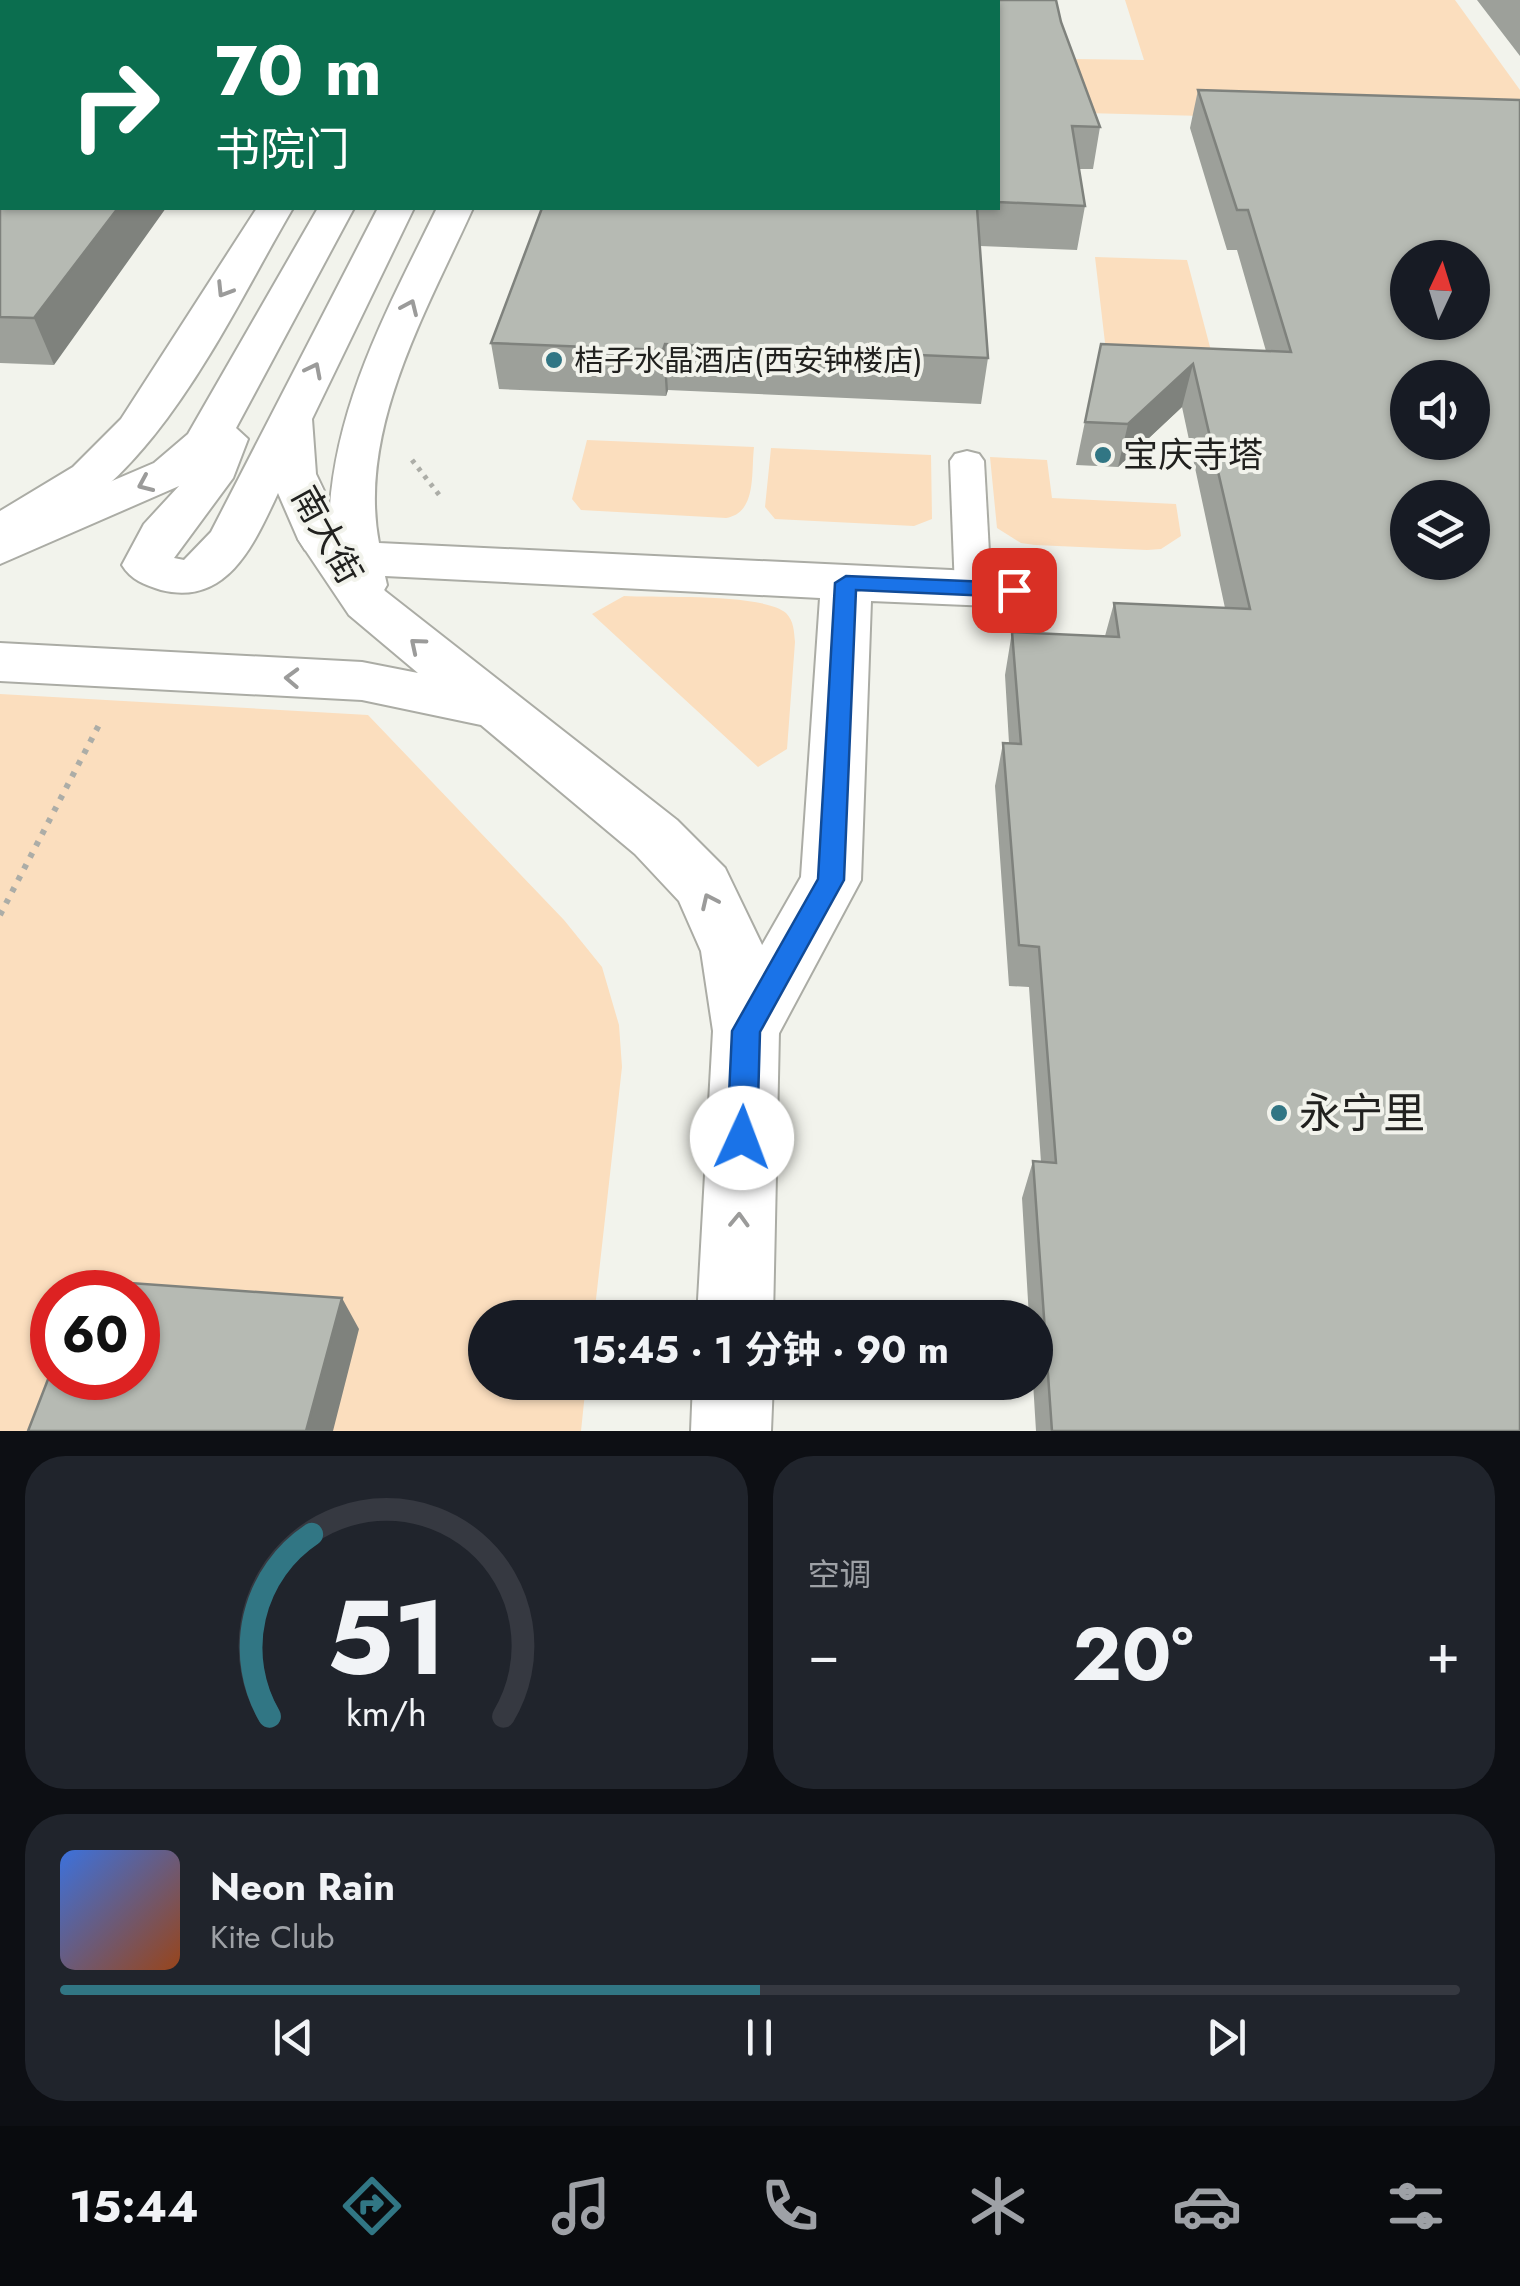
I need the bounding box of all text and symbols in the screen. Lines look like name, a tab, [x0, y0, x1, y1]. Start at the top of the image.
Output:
text: 70 m	[215, 20, 382, 121]
icon: right	[50, 40, 180, 170]
text: 书院门	[215, 117, 350, 182]
north arrow	[1390, 240, 1490, 340]
map controls	[1390, 240, 1490, 580]
one-way arrow	[217, 279, 236, 297]
one-way arrow	[398, 299, 418, 317]
place label: 桔子水晶酒店(西安钟楼店)	[574, 339, 923, 382]
marker: 桔子水晶酒店(西安钟楼店)	[543, 349, 565, 371]
button: sound	[1390, 360, 1490, 460]
one-way arrow	[302, 363, 322, 381]
place label: 宝庆寺塔	[1123, 430, 1263, 480]
marker: 宝庆寺塔	[1092, 444, 1114, 466]
one-way arrow	[138, 472, 156, 492]
street label: 南大街	[280, 477, 374, 593]
button: layers	[1390, 480, 1490, 580]
pin	[972, 548, 1057, 633]
icon: arrive	[987, 563, 1042, 618]
one-way arrow	[411, 639, 429, 657]
one-way arrow	[284, 668, 300, 689]
one-way arrow	[702, 894, 722, 912]
place label: 永宁里	[1299, 1083, 1425, 1144]
position arrow	[690, 1086, 794, 1190]
marker: 永宁里	[1268, 1102, 1290, 1124]
one-way arrow	[728, 1212, 749, 1228]
speed limit sign: 60	[30, 1270, 160, 1400]
text: 15:45 · 1 分钟 · 90 m	[572, 1322, 949, 1377]
text: 空调	[808, 1552, 872, 1598]
text: 51	[326, 1563, 446, 1713]
text: 20°	[1072, 1600, 1194, 1708]
text: −	[808, 1614, 840, 1694]
text: +	[1426, 1614, 1460, 1694]
text: km/h	[346, 1688, 427, 1739]
text: Neon Rain	[210, 1859, 395, 1914]
text: Kite Club	[210, 1914, 334, 1960]
icon: previous	[266, 2010, 321, 2065]
icon: pause	[732, 2010, 787, 2065]
icon: next	[1199, 2010, 1254, 2065]
icon: directions	[337, 2171, 407, 2241]
icon: music	[546, 2171, 616, 2241]
icon: phone	[755, 2171, 825, 2241]
icon: climate	[963, 2171, 1033, 2241]
icon: car	[1172, 2171, 1242, 2241]
icon: filters	[1381, 2171, 1451, 2241]
text: 15:44	[69, 2174, 199, 2239]

